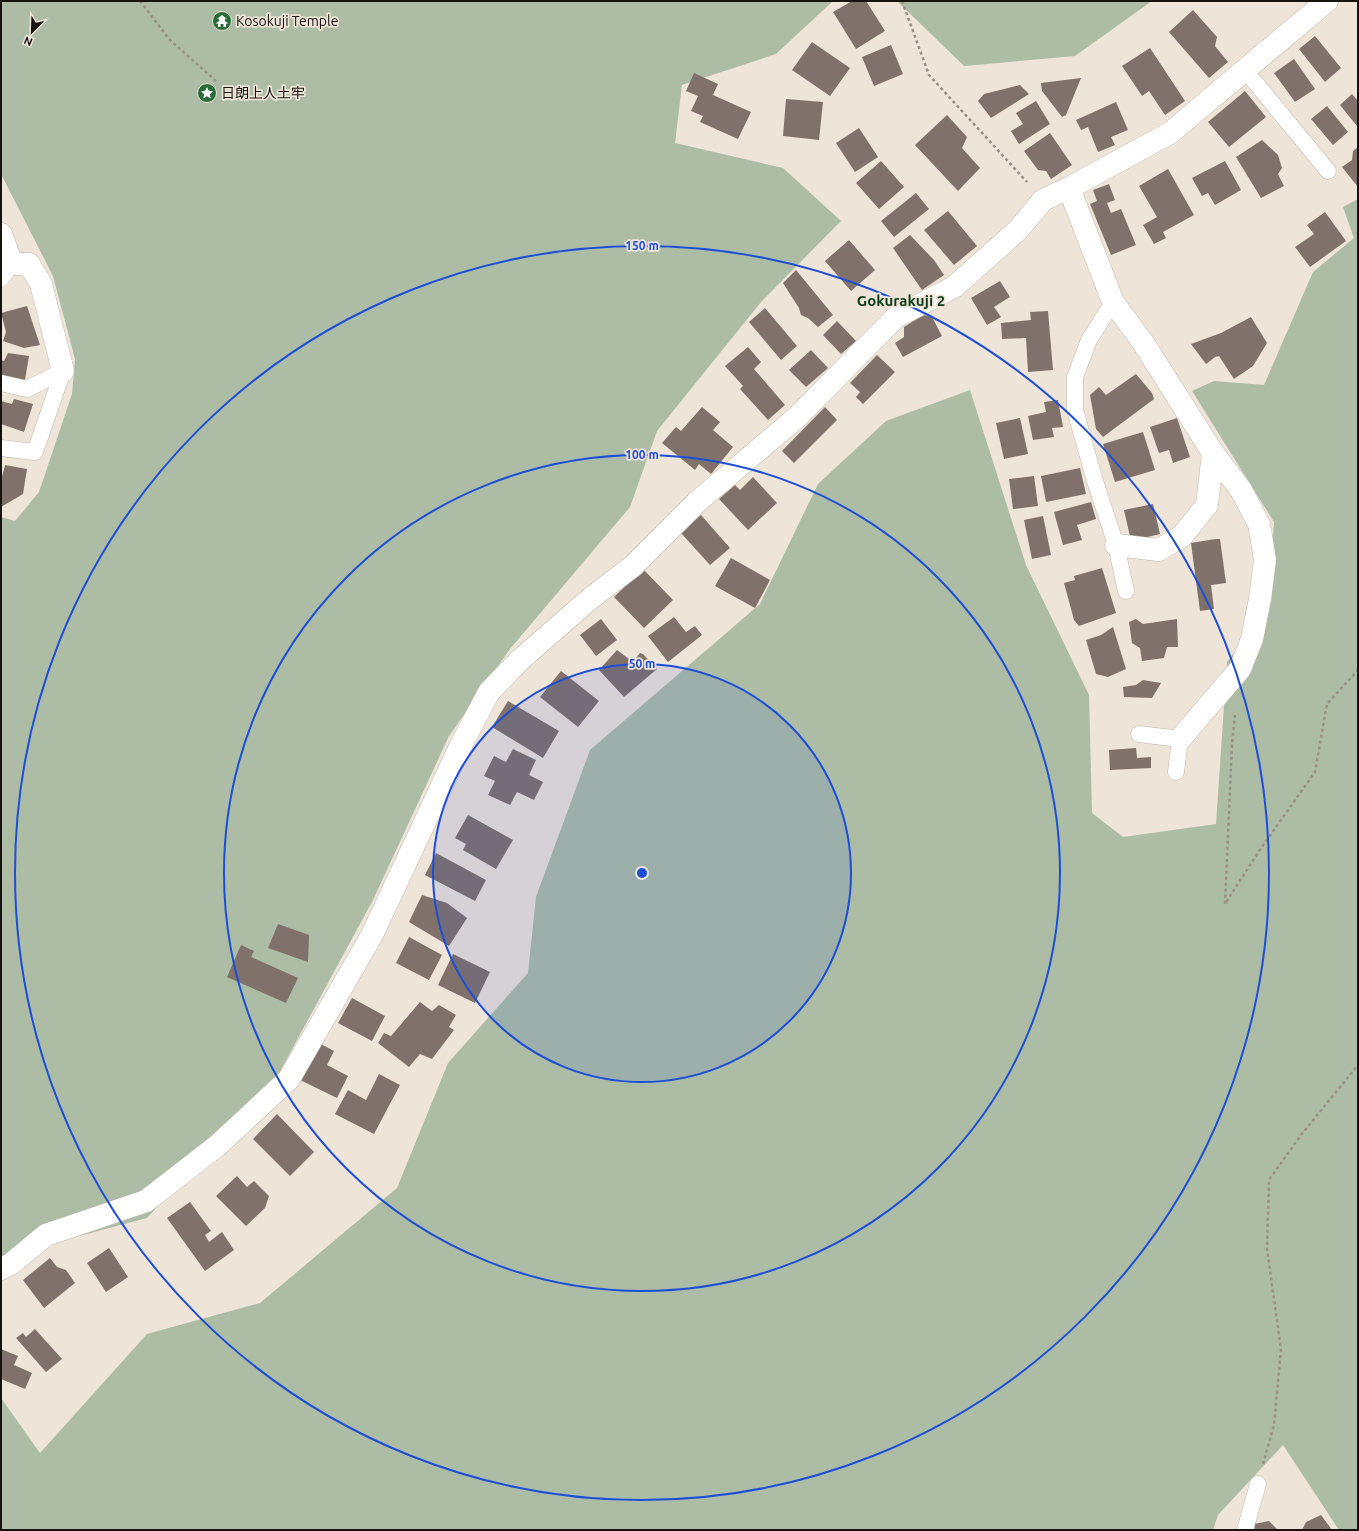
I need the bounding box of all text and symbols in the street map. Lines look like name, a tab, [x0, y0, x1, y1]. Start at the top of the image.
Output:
temple icon: Kosokuji Temple	[211, 10, 233, 32]
north arrow	[12, 12, 52, 52]
place label: Kosokuji Temple	[236, 13, 338, 29]
text: N	[22, 34, 34, 48]
place icon: 日朗上人土牢	[196, 82, 218, 104]
place label: 日朗上人土牢	[221, 85, 305, 101]
text: 150 m	[625, 239, 659, 252]
district label: Gokurakuji 2	[857, 292, 945, 309]
text: 100 m	[625, 448, 659, 461]
text: 50 m	[629, 657, 655, 670]
centre of rings	[635, 866, 649, 880]

